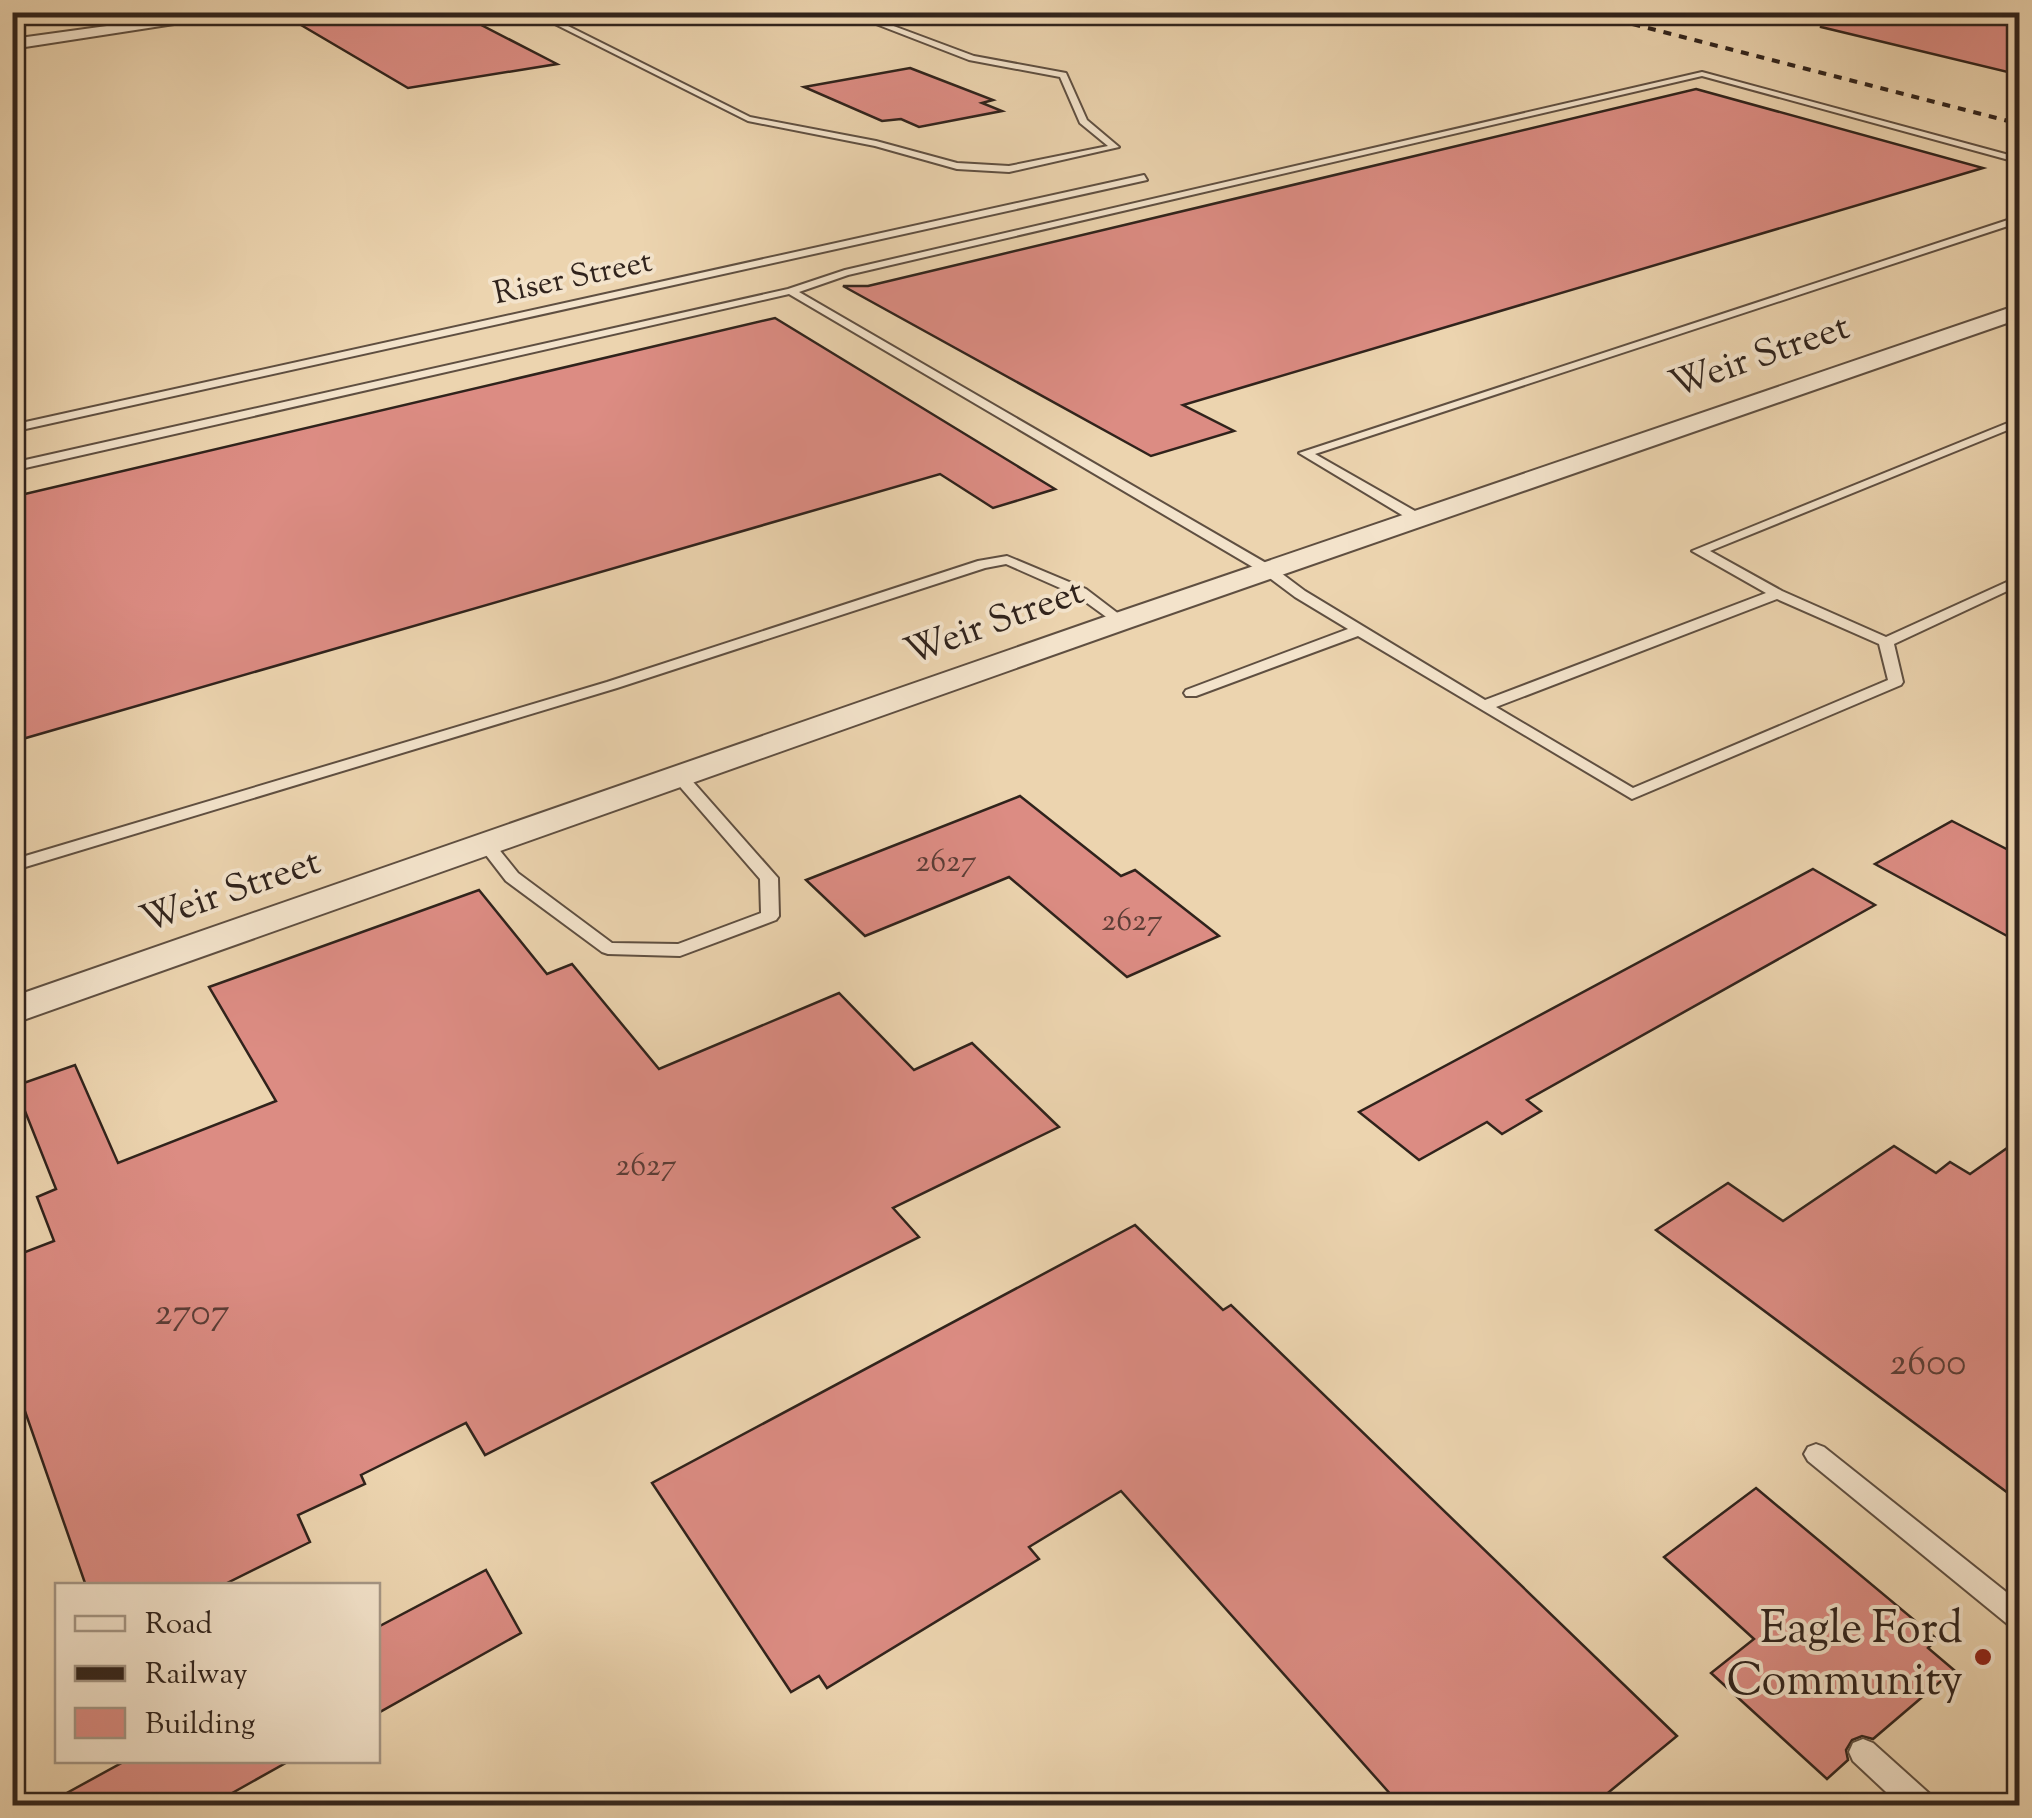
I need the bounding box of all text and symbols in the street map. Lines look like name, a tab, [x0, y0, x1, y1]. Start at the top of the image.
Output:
street label: Riser Street	[489, 240, 657, 318]
street label: Weir Street	[1663, 302, 1857, 414]
street label: Weir Street	[898, 567, 1092, 681]
street label: Weir Street	[134, 837, 328, 949]
house number: 2627	[915, 840, 977, 886]
house number: 2627	[1101, 899, 1163, 945]
house number: 2627	[615, 1144, 677, 1190]
house number: 2707	[154, 1288, 230, 1342]
house number: 2600	[1890, 1338, 1966, 1392]
legend	[55, 1583, 380, 1763]
place label: Eagle Ford Community	[1727, 1599, 1963, 1716]
text: Road	[145, 1604, 212, 1647]
marker: Eagle Ford Community	[1972, 1646, 1994, 1668]
text: Railway	[145, 1654, 248, 1697]
text: Building	[145, 1704, 255, 1747]

